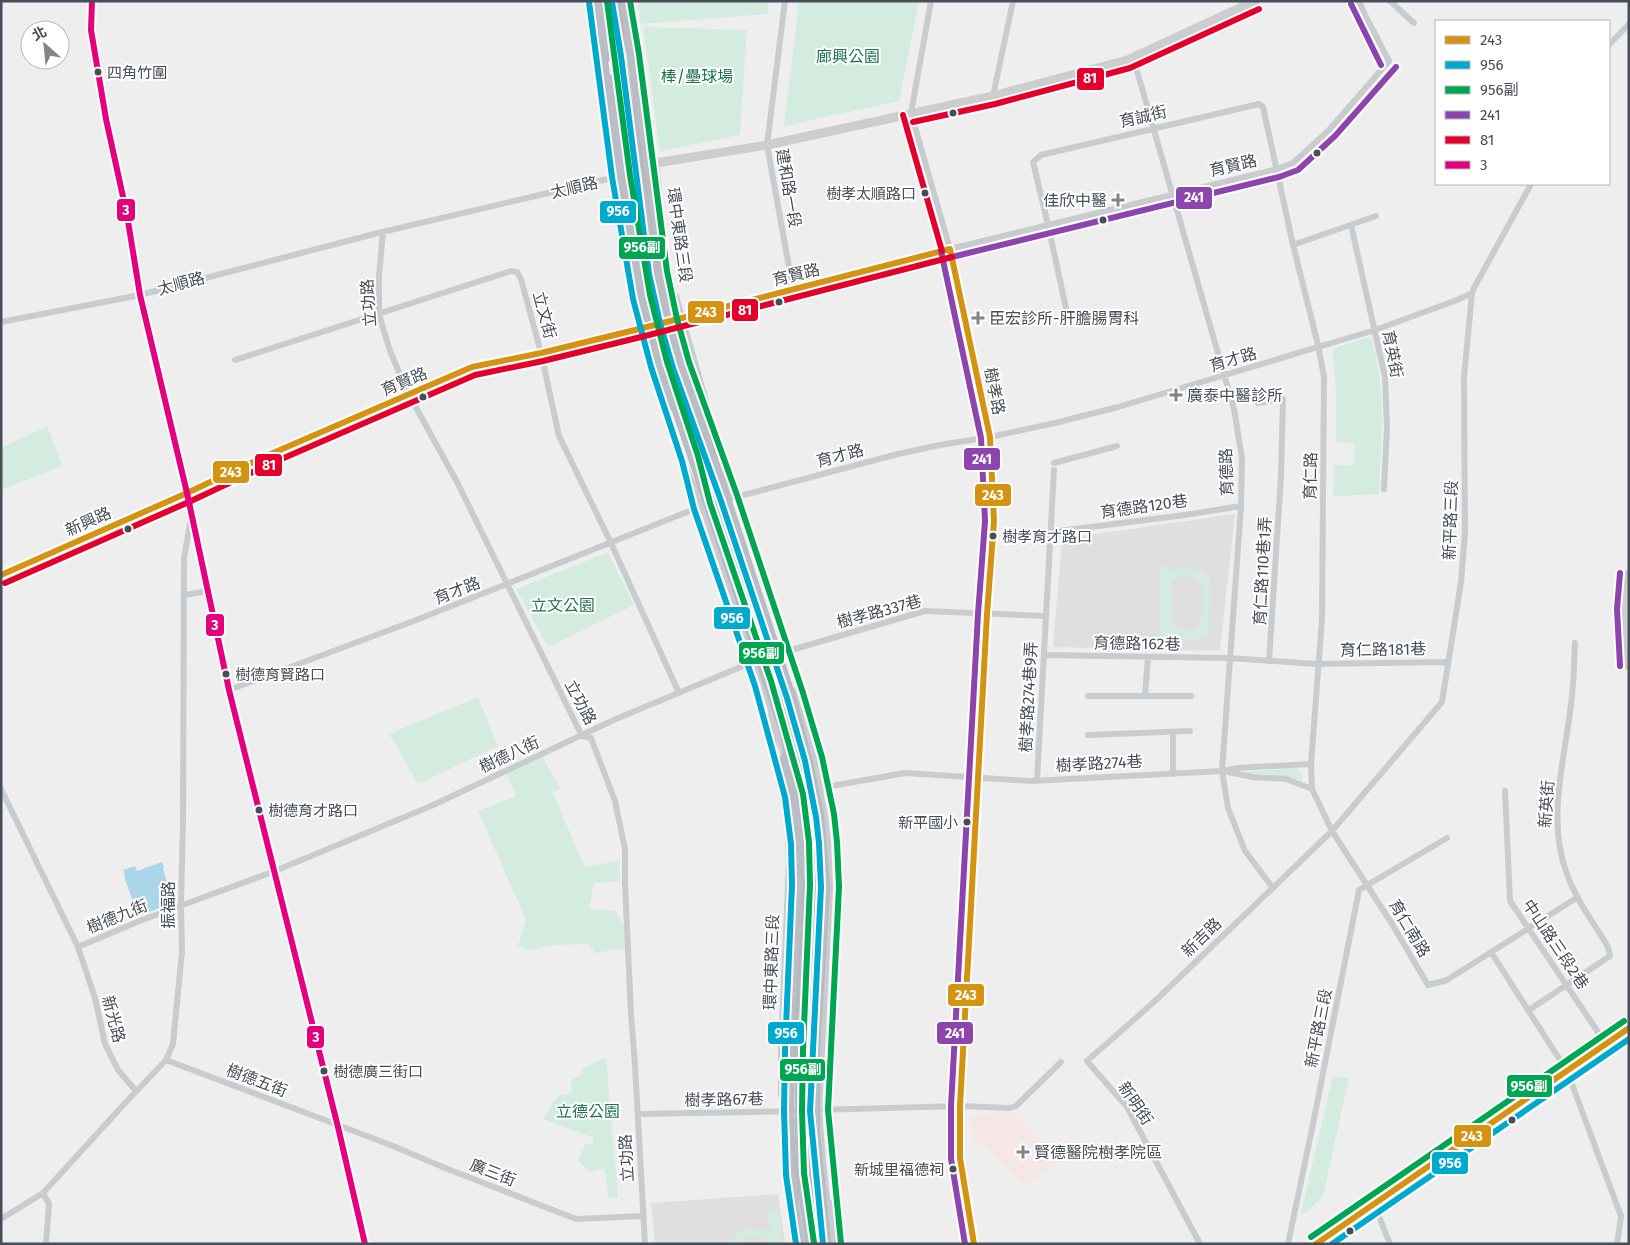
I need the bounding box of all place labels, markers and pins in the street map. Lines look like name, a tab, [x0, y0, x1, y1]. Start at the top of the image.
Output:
place label: 四角竹圍	[107, 64, 167, 82]
marker: 四角竹圍	[93, 67, 103, 77]
unlabelled marker	[948, 108, 958, 118]
unlabelled marker	[1312, 148, 1322, 158]
place label: 樹孝太順路口	[826, 185, 916, 203]
marker: 樹孝太順路口	[920, 188, 930, 198]
place label: 佳欣中醫	[1043, 191, 1107, 210]
marker: 佳欣中醫	[1111, 193, 1125, 207]
unlabelled marker	[1098, 215, 1108, 225]
unlabelled marker	[774, 297, 784, 307]
place label: 臣宏診所-肝膽腸胃科	[989, 309, 1139, 328]
marker: 臣宏診所-肝膽腸胃科	[971, 311, 985, 325]
place label: 廣泰中醫診所	[1187, 386, 1283, 405]
marker: 廣泰中醫診所	[1169, 388, 1183, 402]
unlabelled marker	[418, 392, 428, 402]
unlabelled marker	[123, 524, 133, 534]
place label: 樹孝育才路口	[1002, 528, 1092, 546]
marker: 樹孝育才路口	[988, 531, 998, 541]
place label: 樹德育賢路口	[235, 666, 325, 684]
marker: 樹德育賢路口	[221, 669, 231, 679]
place label: 樹德育才路口	[268, 802, 358, 820]
marker: 樹德育才路口	[254, 805, 264, 815]
place label: 新平國小	[898, 814, 958, 832]
marker: 新平國小	[962, 817, 972, 827]
place label: 樹德廣三街口	[333, 1063, 423, 1081]
marker: 樹德廣三街口	[319, 1066, 329, 1076]
unlabelled marker	[1507, 1115, 1517, 1125]
place label: 賢德醫院樹孝院區	[1034, 1143, 1162, 1162]
marker: 賢德醫院樹孝院區	[1016, 1145, 1030, 1159]
place label: 新城里福德祠	[854, 1161, 944, 1179]
marker: 新城里福德祠	[948, 1164, 958, 1174]
unlabelled marker	[1345, 1226, 1355, 1236]

